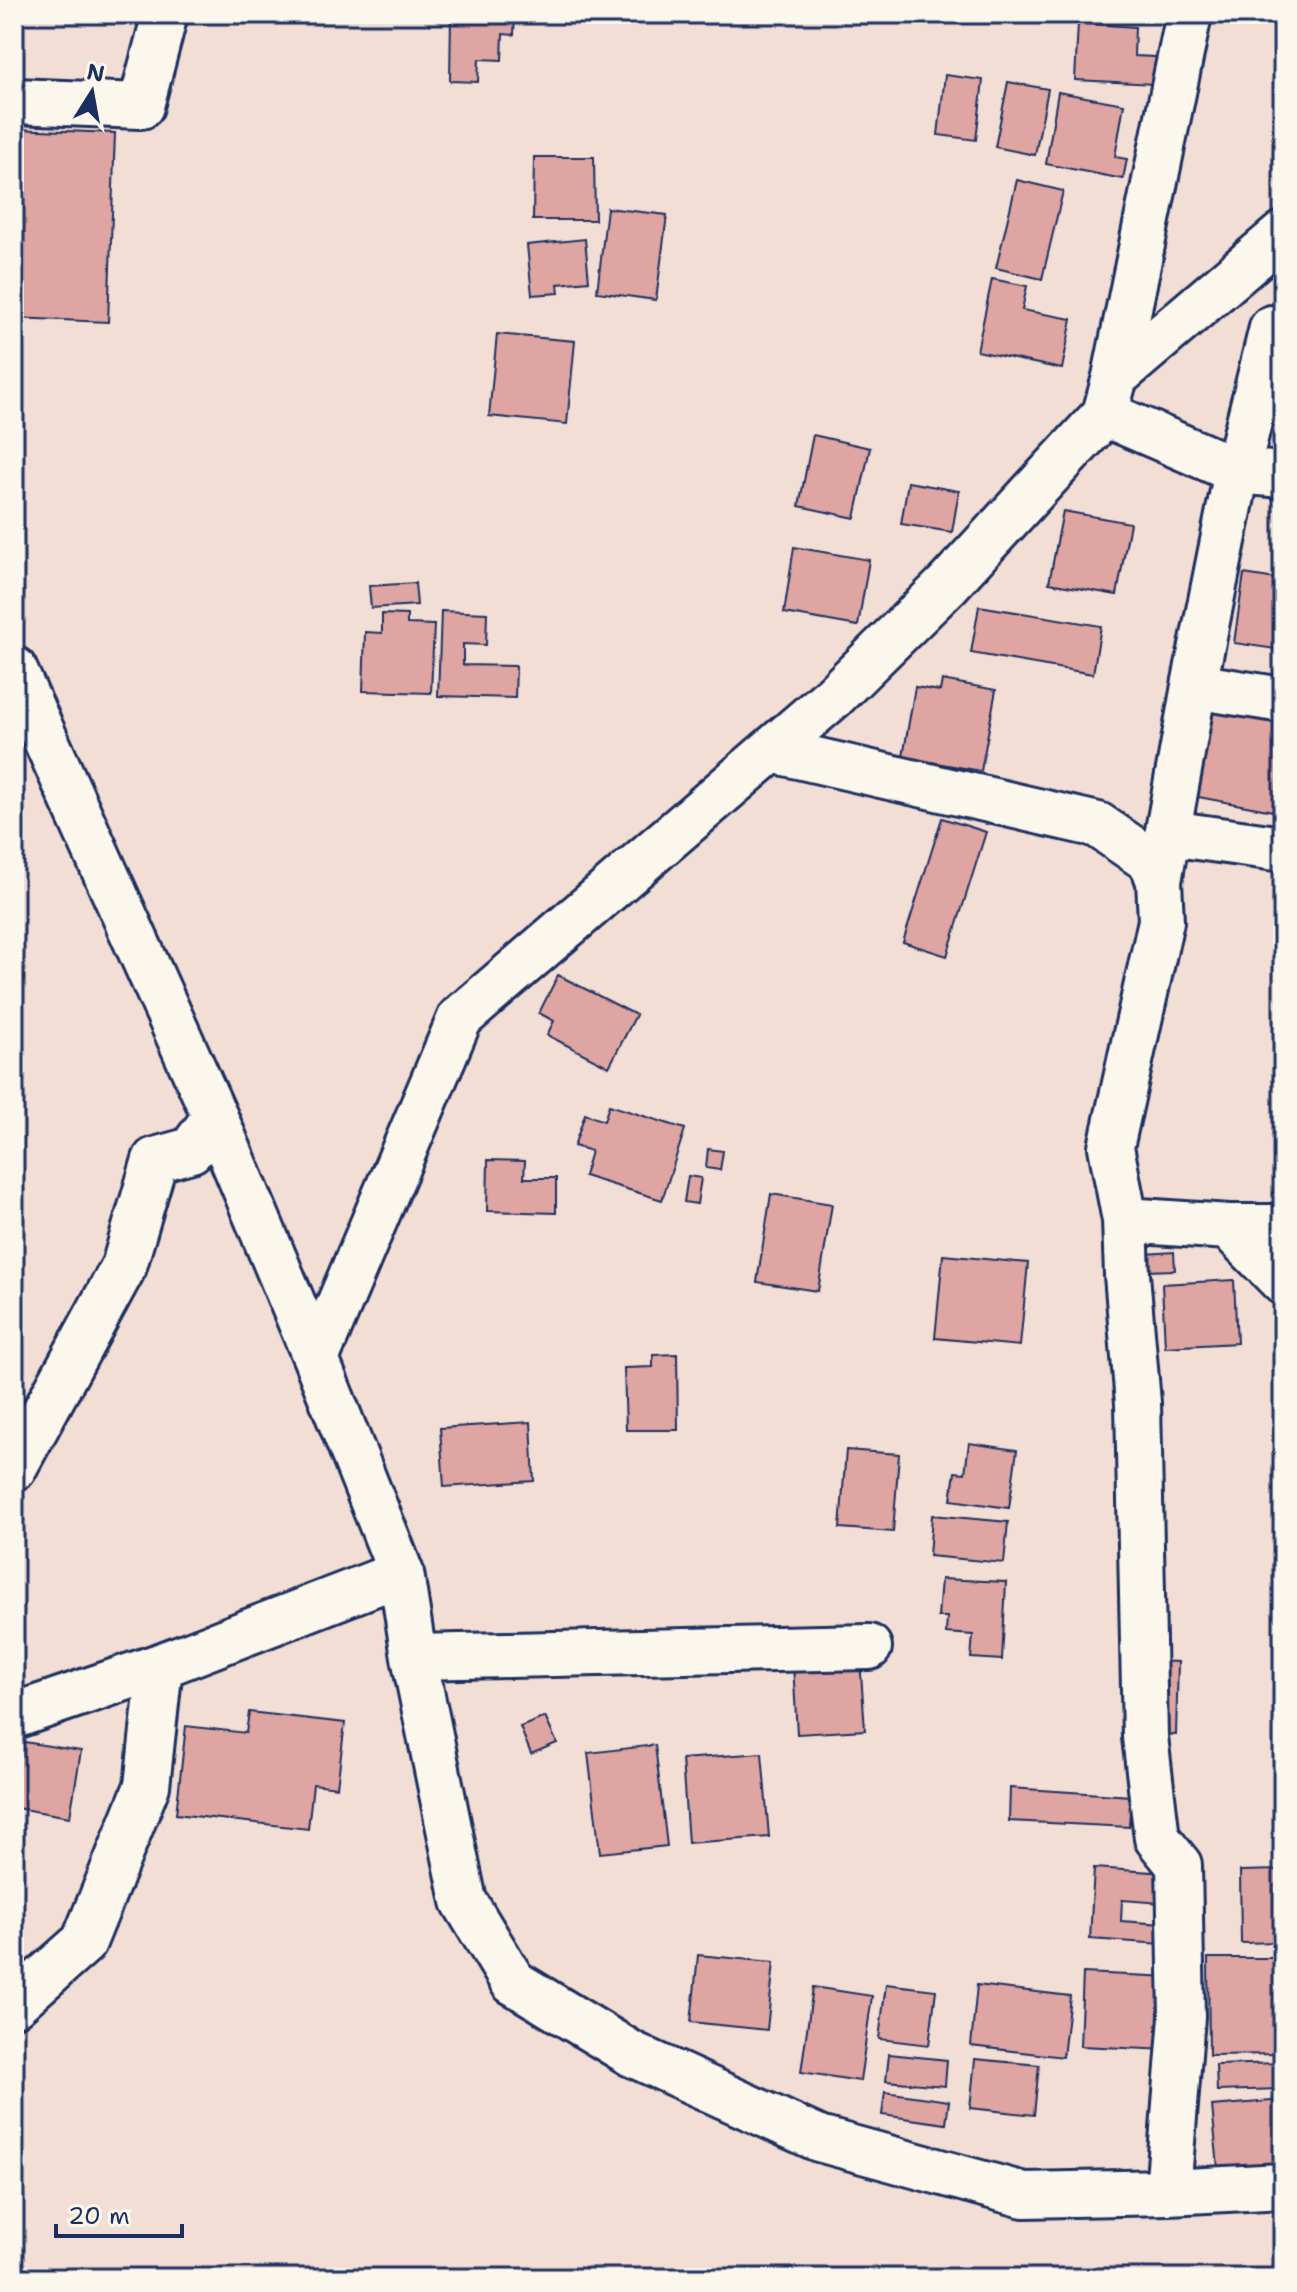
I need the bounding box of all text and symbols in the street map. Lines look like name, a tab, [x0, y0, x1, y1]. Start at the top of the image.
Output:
north arrow	[52, 52, 132, 132]
text: N	[84, 57, 107, 89]
scale bar	[56, 2188, 182, 2238]
text: 20 m	[68, 2200, 130, 2232]

